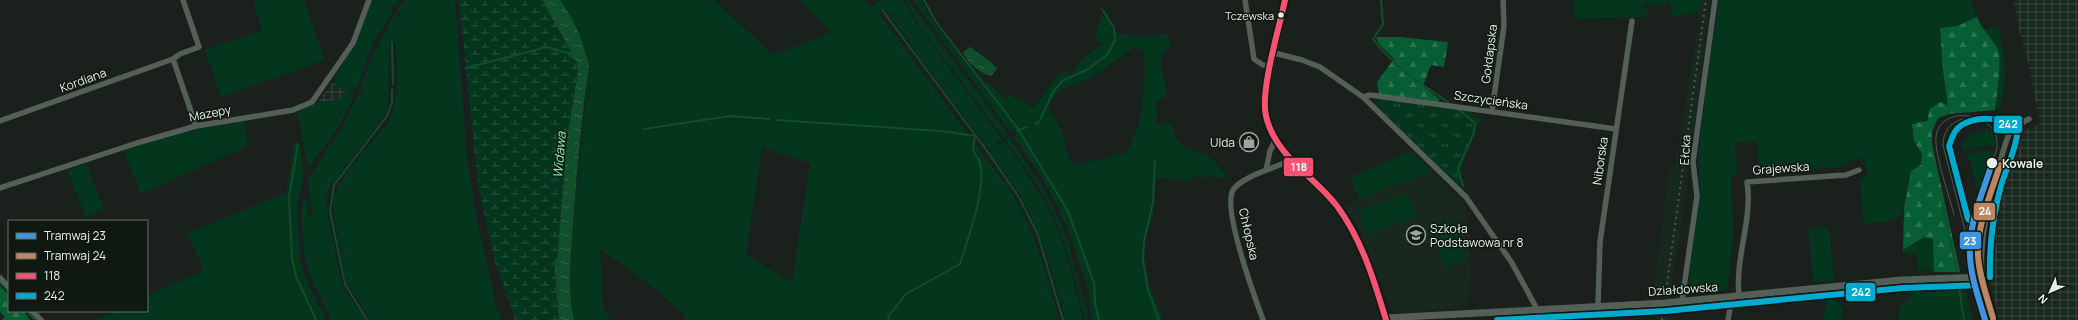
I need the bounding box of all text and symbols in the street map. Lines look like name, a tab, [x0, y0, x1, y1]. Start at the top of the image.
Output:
place label: Tczewska	[1225, 8, 1274, 23]
marker: Tczewska	[1276, 10, 1286, 20]
street label: Gołdapska	[1477, 23, 1501, 85]
street label: Kordiana	[57, 64, 109, 96]
street label: Szczycieńska	[1453, 86, 1529, 114]
street label: Mazepy	[187, 100, 233, 125]
line badge: 242	[1993, 115, 2023, 134]
text: 242	[1998, 116, 2018, 131]
water label: Widawa	[548, 130, 570, 179]
shop icon: Ulda	[1238, 131, 1260, 153]
place label: Ulda	[1210, 134, 1235, 151]
street label: Ełcka	[1675, 134, 1695, 166]
street label: Niborska	[1588, 136, 1612, 186]
place label: Kowale	[2002, 155, 2043, 172]
marker: Kowale	[1985, 156, 1999, 170]
line badge: 118	[1283, 157, 1314, 177]
street label: Grajewska	[1752, 158, 1810, 178]
text: 118	[1291, 159, 1307, 174]
line badge: 24	[1973, 202, 1996, 221]
text: 24	[1978, 203, 1992, 218]
street label: Chłopska	[1235, 206, 1263, 262]
legend	[8, 220, 148, 312]
place label: Szkoła Podstawowa nr 8	[1430, 220, 1524, 251]
school or university icon: Szkoła Podstawowa nr 8	[1405, 224, 1427, 246]
text: Tramwaj 23	[44, 227, 106, 244]
line badge: 23	[1959, 231, 1982, 250]
text: 23	[1964, 233, 1976, 248]
text: Tramwaj 24	[44, 247, 106, 264]
text: 118	[44, 267, 60, 284]
north arrow	[2030, 272, 2070, 312]
street label: Działdowska	[1647, 278, 1719, 300]
line badge: 242	[1845, 282, 1876, 302]
text: 242	[1851, 284, 1871, 299]
text: 242	[44, 287, 65, 304]
text: N	[2034, 291, 2051, 308]

